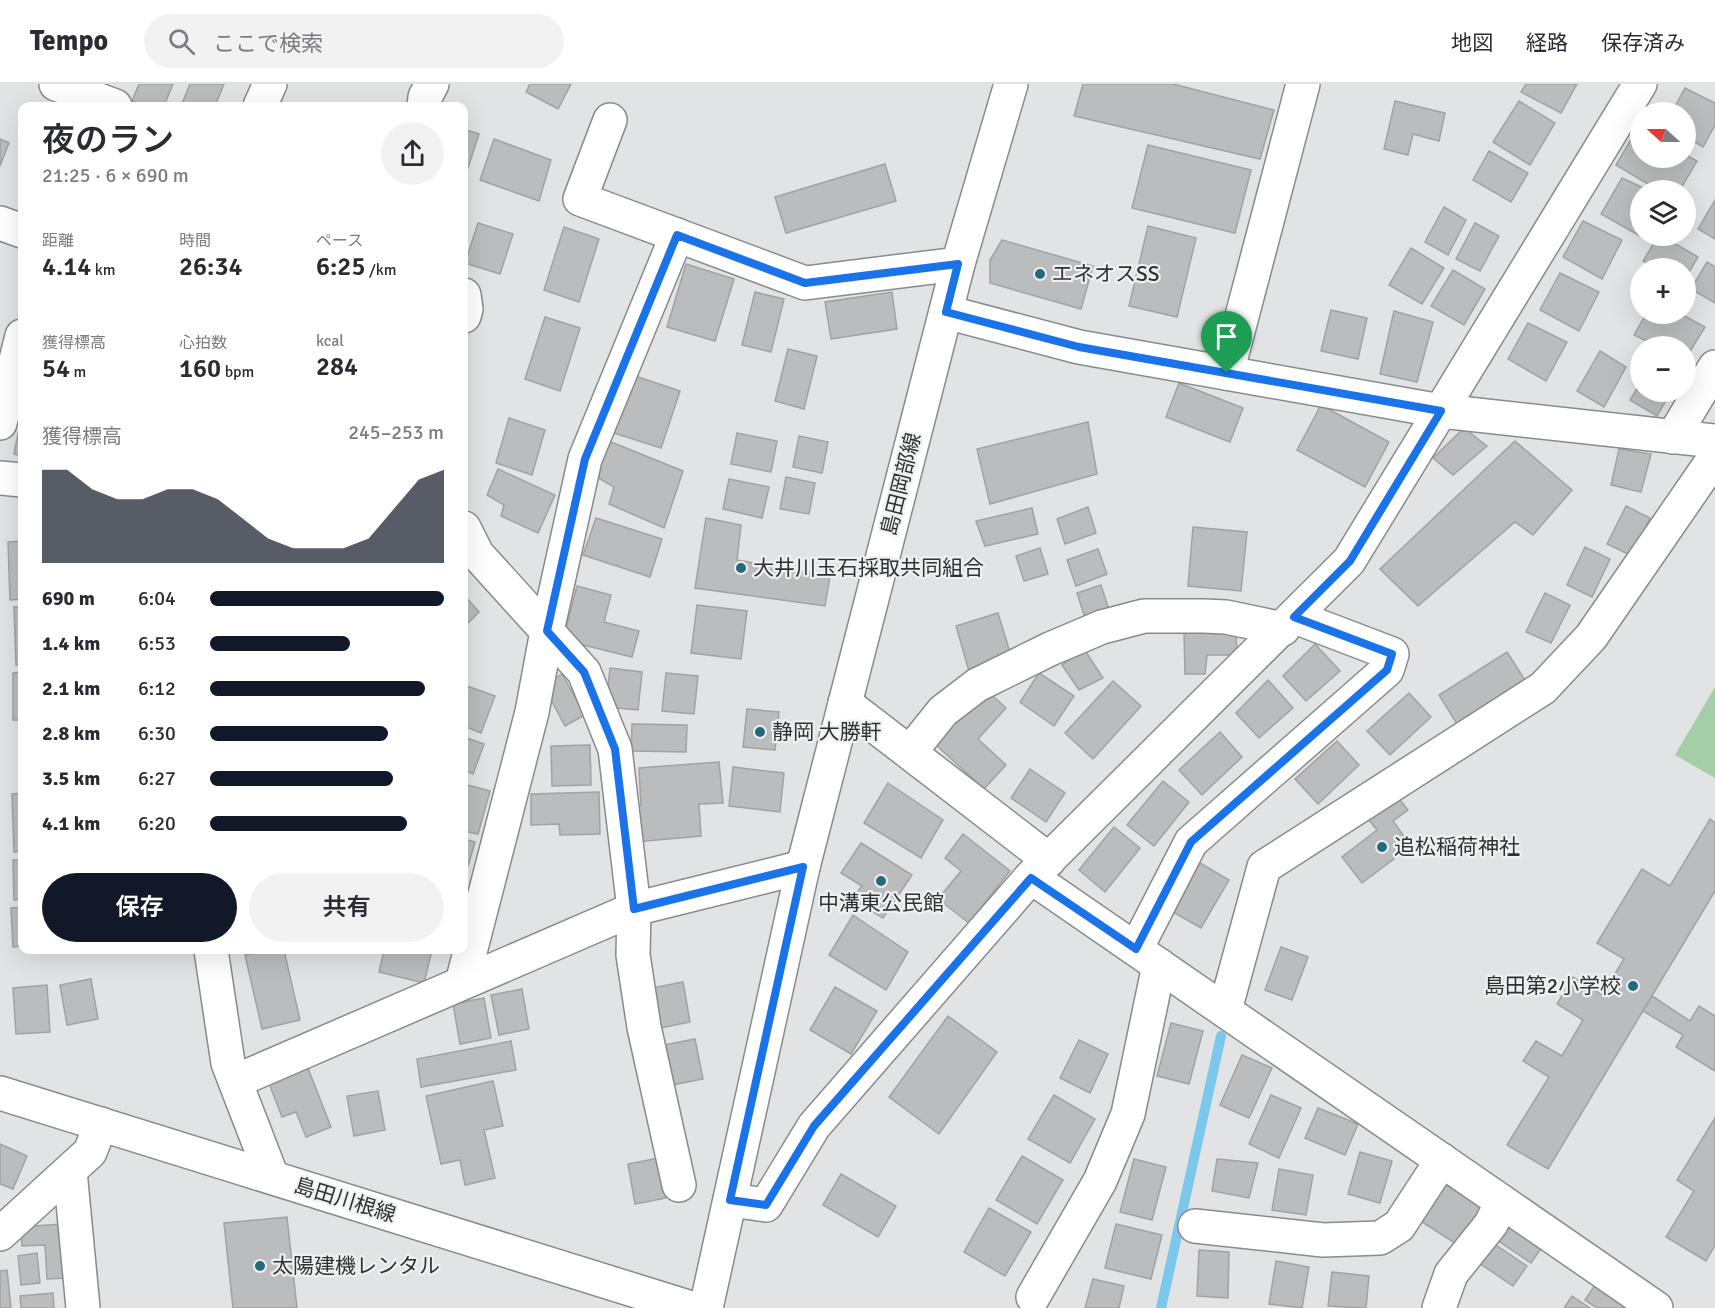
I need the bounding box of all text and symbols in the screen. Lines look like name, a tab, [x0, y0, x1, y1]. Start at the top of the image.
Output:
search box	[144, 14, 564, 68]
text: Tempo	[30, 24, 108, 58]
icon: search	[165, 25, 198, 58]
text: ここで検索	[213, 30, 323, 57]
text: 地図	[1451, 30, 1493, 56]
text: 経路	[1526, 30, 1568, 56]
text: 保存済み	[1601, 30, 1685, 56]
north arrow	[1630, 102, 1696, 168]
map controls	[1630, 102, 1696, 402]
text: 夜のラン	[42, 120, 174, 161]
button: share	[381, 122, 444, 185]
text: 21:25 · 6 × 690 m	[42, 163, 189, 188]
button: layers	[1630, 180, 1696, 246]
text: 距離	[42, 231, 74, 251]
text: 時間	[179, 231, 211, 251]
text: ペース	[316, 231, 363, 251]
text: 4.14	[42, 251, 91, 283]
text: 26:34	[179, 251, 243, 283]
text: 6:25	[316, 251, 365, 283]
button: +	[1630, 258, 1696, 324]
text: km	[91, 260, 116, 280]
text: /km	[365, 260, 397, 280]
place label: エネオスSS	[1052, 261, 1159, 287]
marker: エネオスSS	[1033, 267, 1047, 281]
pin	[1201, 311, 1252, 373]
icon: arrive	[1210, 320, 1243, 353]
text: kcal	[316, 331, 344, 351]
text: 獲得標高	[42, 333, 106, 353]
text: 心拍数	[179, 333, 227, 353]
button: −	[1630, 336, 1696, 402]
text: 284	[316, 351, 358, 383]
text: 54	[42, 353, 70, 385]
text: 160	[179, 353, 221, 385]
text: m	[70, 362, 86, 382]
text: bpm	[221, 362, 254, 382]
text: 245–253 m	[348, 420, 444, 445]
text: 獲得標高	[42, 424, 122, 449]
street label: 島田岡部線	[876, 430, 926, 538]
place label: 大井川玉石採取共同組合	[753, 555, 984, 581]
marker: 大井川玉石採取共同組合	[734, 561, 748, 575]
text: 690 m	[42, 586, 95, 611]
text: 6:04	[138, 586, 176, 611]
text: 1.4 km	[42, 631, 100, 656]
text: 6:53	[138, 631, 176, 656]
text: 2.1 km	[42, 676, 100, 701]
text: 6:12	[138, 676, 176, 701]
place label: 静岡 大勝軒	[772, 719, 882, 745]
text: 2.8 km	[42, 721, 100, 746]
text: 6:30	[138, 721, 176, 746]
marker: 静岡 大勝軒	[753, 725, 767, 739]
text: 3.5 km	[42, 766, 100, 791]
text: 6:27	[138, 766, 176, 791]
text: 4.1 km	[42, 811, 100, 836]
text: 6:20	[138, 811, 176, 836]
place label: 追松稲荷神社	[1394, 834, 1520, 860]
marker: 追松稲荷神社	[1375, 840, 1389, 854]
button: 保存	[42, 873, 237, 942]
button: 共有	[249, 873, 444, 942]
marker: 中溝東公民館	[874, 874, 888, 888]
place label: 中溝東公民館	[818, 890, 944, 916]
place label: 島田第2小学校	[1484, 973, 1621, 999]
marker: 島田第2小学校	[1626, 979, 1640, 993]
street label: 島田川根線	[291, 1172, 399, 1228]
place label: 太陽建機レンタル	[272, 1253, 440, 1279]
marker: 太陽建機レンタル	[253, 1259, 267, 1273]

